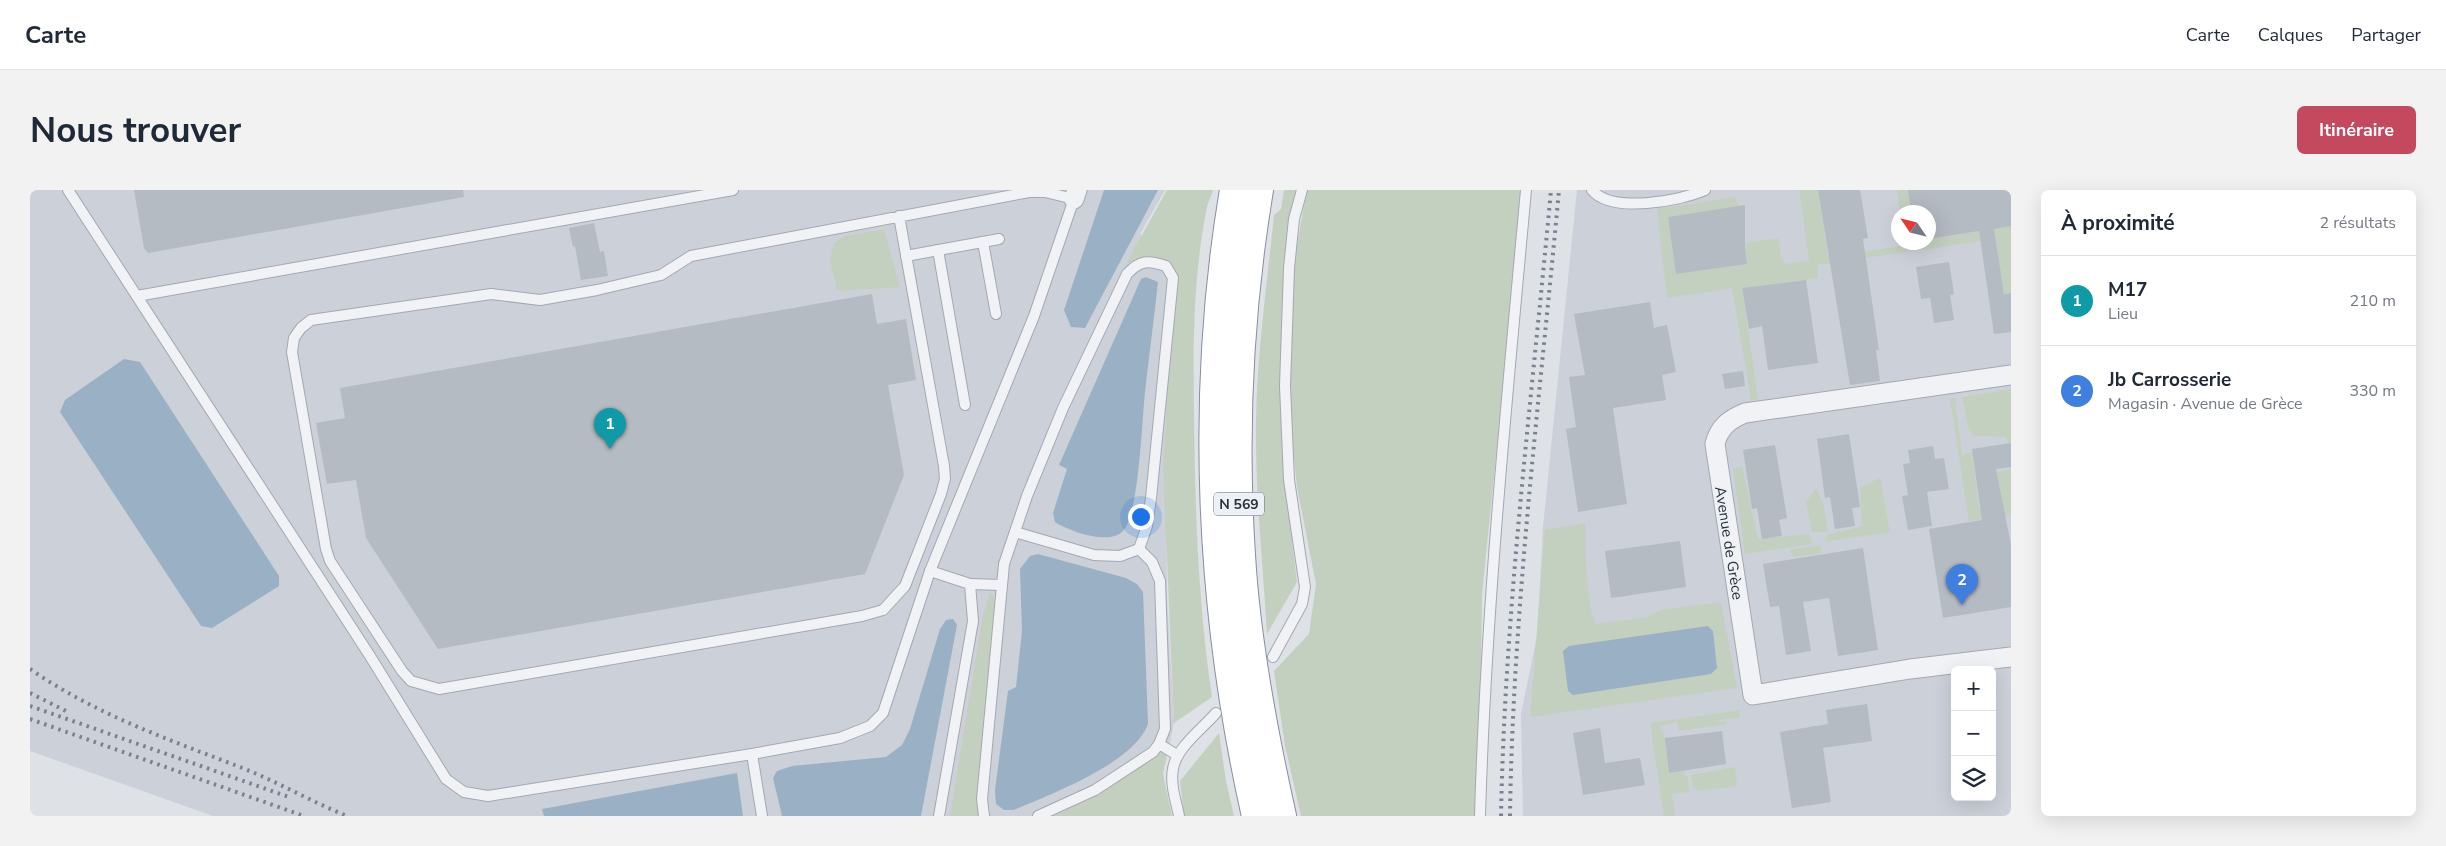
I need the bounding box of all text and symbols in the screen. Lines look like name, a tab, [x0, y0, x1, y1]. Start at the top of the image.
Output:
text: Carte	[25, 19, 86, 51]
text: Carte	[2186, 23, 2230, 47]
text: Calques	[2258, 23, 2323, 47]
text: Partager	[2351, 23, 2421, 47]
button: Itinéraire	[2297, 106, 2416, 154]
text: Nous trouver	[30, 107, 241, 154]
north arrow	[1891, 205, 1936, 250]
text: À proximité	[2061, 209, 2175, 237]
text: 2 résultats	[2320, 212, 2396, 234]
text: M17	[2108, 277, 2147, 303]
text: 1	[2072, 290, 2082, 312]
text: 210 m	[2349, 290, 2396, 312]
text: Lieu	[2108, 303, 2138, 325]
text: Jb Carrosserie	[2108, 367, 2231, 393]
text: 2	[2072, 380, 2082, 402]
text: 330 m	[2349, 380, 2396, 402]
text: Magasin · Avenue de Grèce	[2108, 393, 2302, 415]
pin: 1	[594, 408, 626, 449]
street label: Avenue de Grèce	[1710, 485, 1748, 601]
road number: N 569	[1214, 492, 1264, 516]
your location	[1128, 504, 1154, 530]
pin: 2	[1946, 564, 1978, 605]
map controls	[1951, 666, 1996, 801]
button: +	[1951, 666, 1996, 711]
button: −	[1951, 711, 1996, 756]
button: layers	[1951, 756, 1996, 801]

